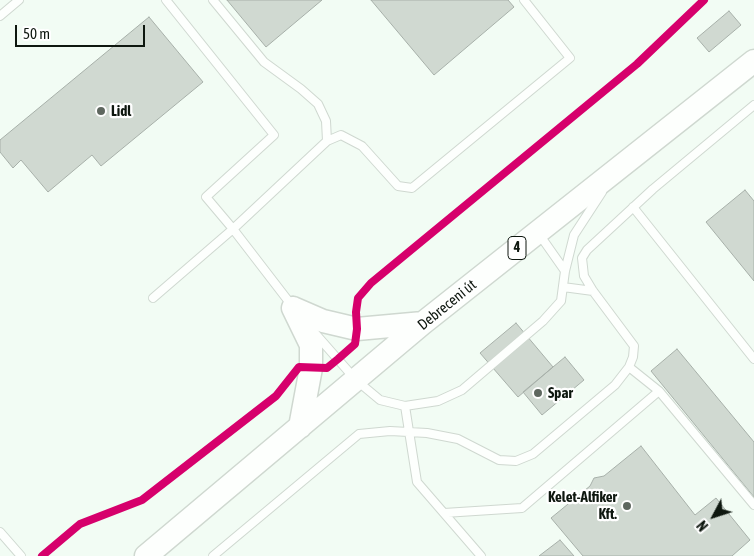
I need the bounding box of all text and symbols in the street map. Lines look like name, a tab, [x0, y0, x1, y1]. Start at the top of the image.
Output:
scale bar	[18, 15, 148, 47]
text: 50 m	[23, 25, 50, 42]
place label: Lidl	[111, 102, 131, 120]
marker: Lidl	[95, 105, 107, 117]
road number: 4	[508, 237, 526, 260]
street label: Debreceni út	[414, 276, 480, 334]
place label: Spar	[548, 384, 573, 402]
marker: Spar	[532, 387, 544, 399]
place label: Kelet-Alfiker Kft.	[548, 488, 617, 523]
north arrow	[689, 491, 739, 541]
marker: Kelet-Alfiker Kft.	[621, 500, 633, 512]
text: N	[694, 517, 711, 534]

